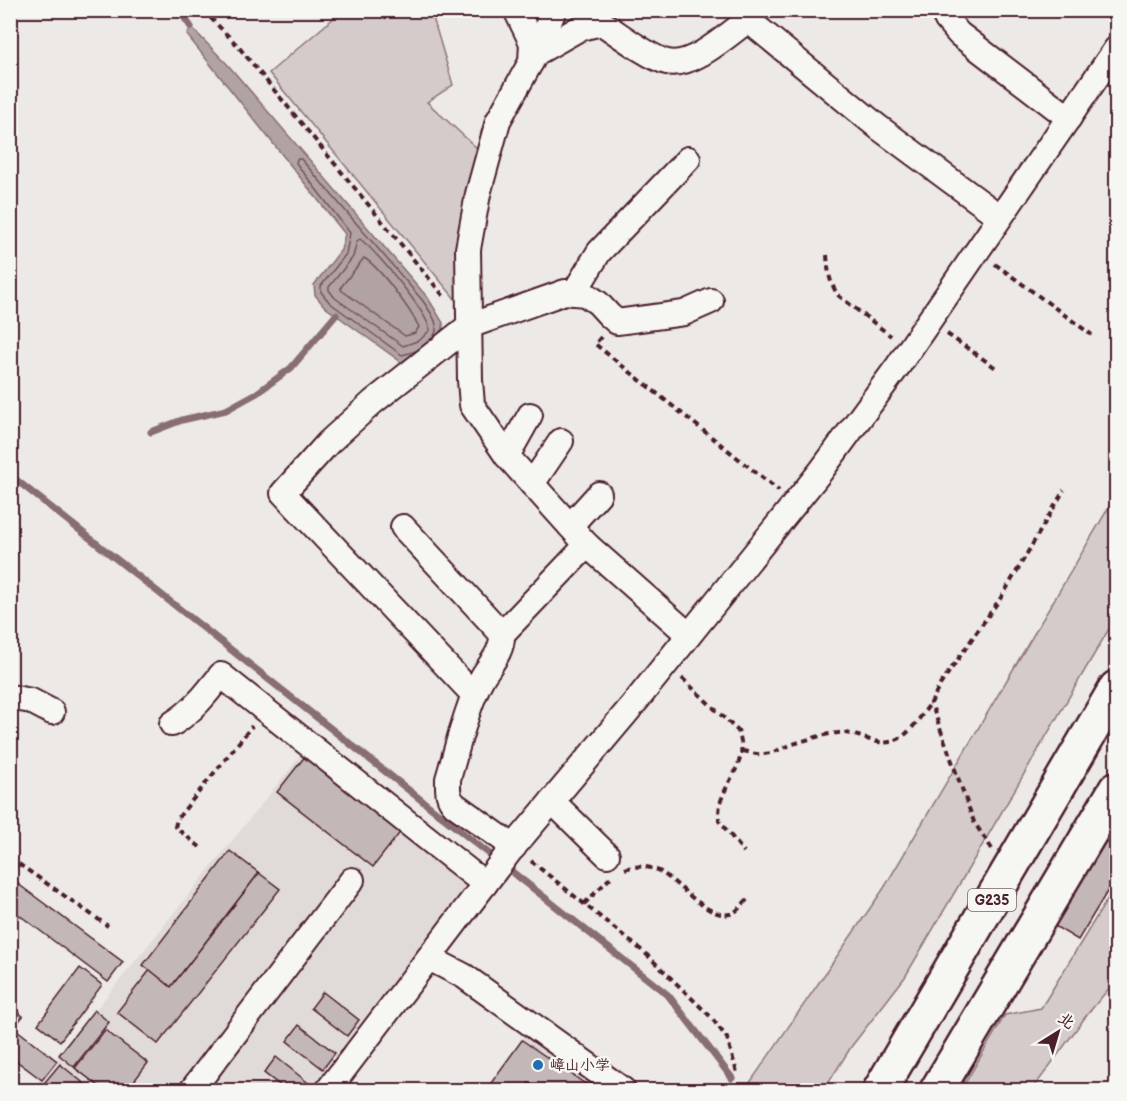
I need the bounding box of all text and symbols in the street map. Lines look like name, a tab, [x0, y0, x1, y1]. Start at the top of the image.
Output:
road number: G235	[968, 889, 1016, 911]
north arrow	[1028, 1002, 1088, 1062]
text: 北	[1054, 1009, 1078, 1034]
place label: 嶂山小学	[550, 1056, 610, 1075]
marker: 嶂山小学	[531, 1058, 545, 1072]

